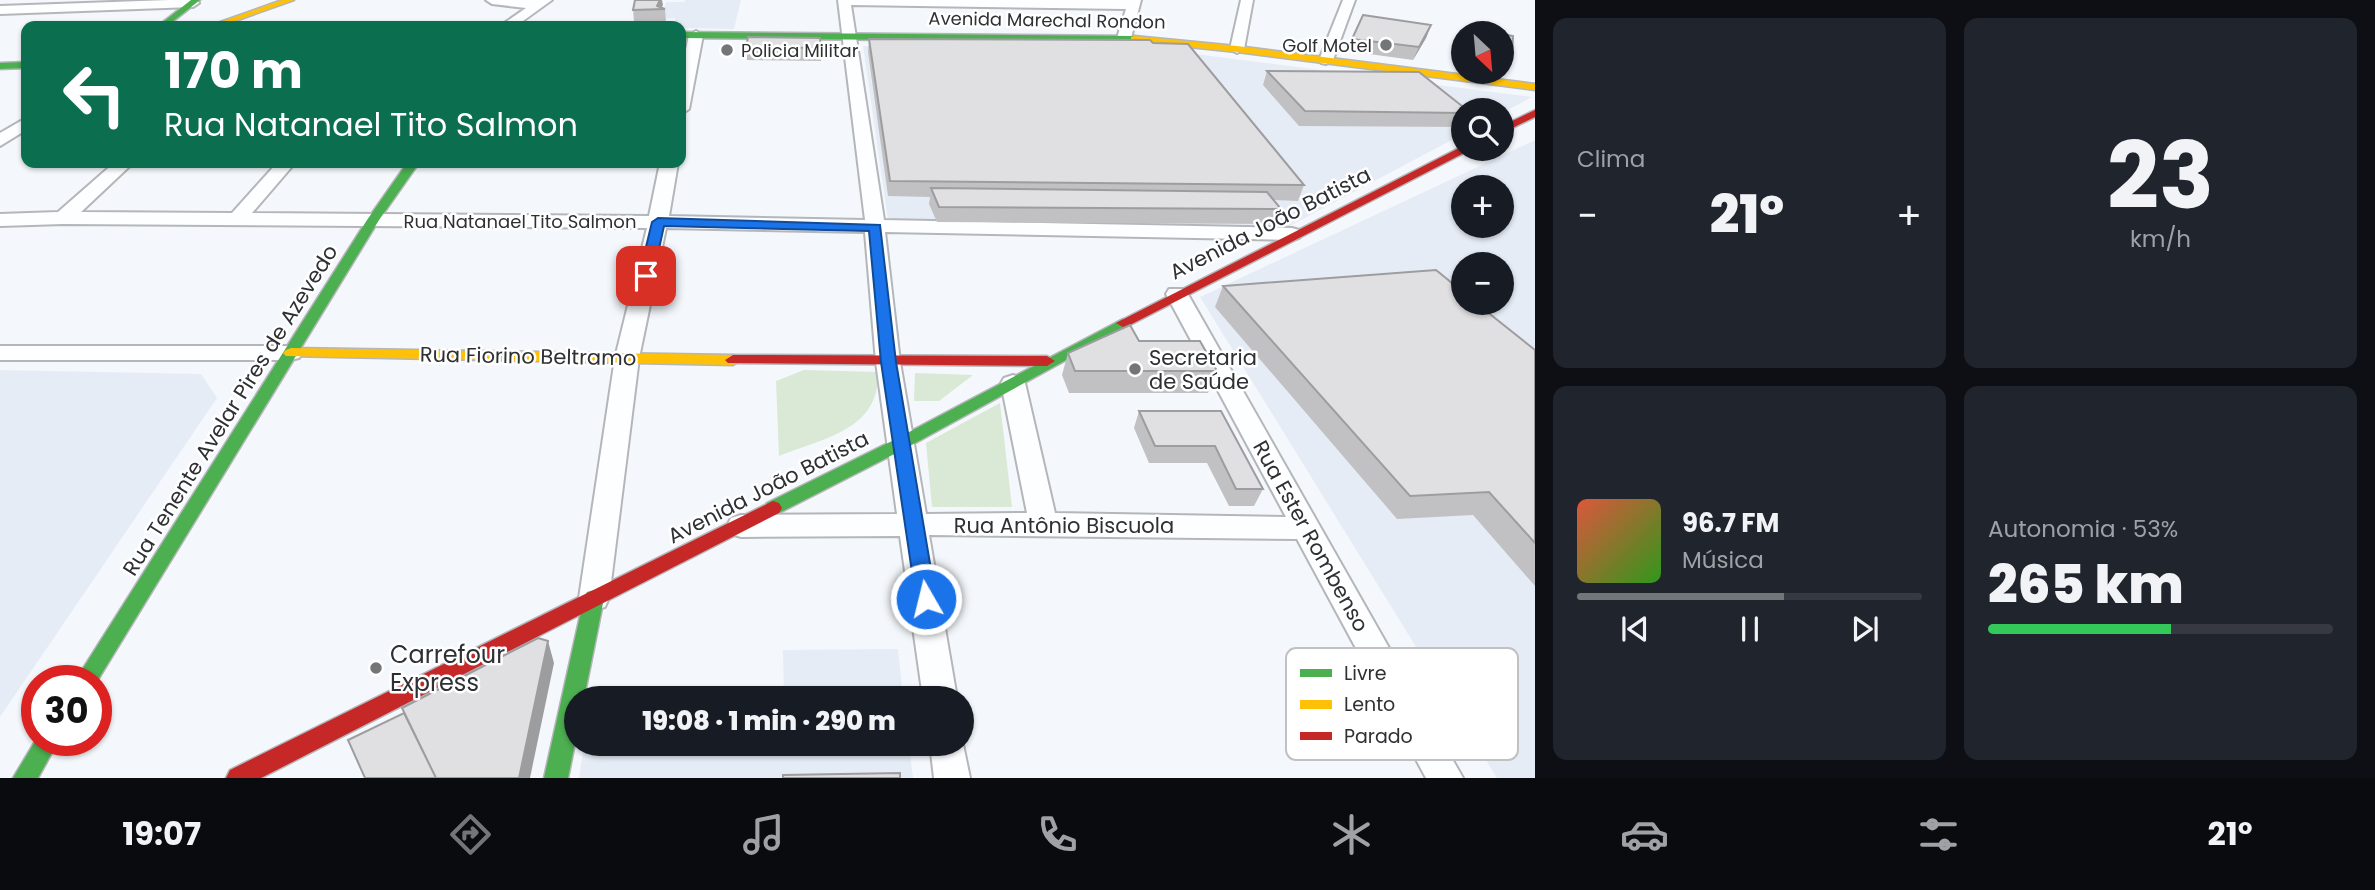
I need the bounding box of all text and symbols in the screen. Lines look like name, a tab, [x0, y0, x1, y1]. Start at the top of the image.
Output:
street label: Avenida Marechal Rondon	[928, 5, 1166, 35]
north arrow	[1451, 21, 1514, 84]
map controls	[1451, 21, 1514, 315]
place label: Golf Motel	[1282, 33, 1372, 58]
text: 170 m	[164, 37, 303, 105]
marker: Golf Motel	[1378, 37, 1394, 53]
place label: Policia Militar	[741, 38, 859, 63]
marker: Policia Militar	[719, 42, 735, 58]
icon: left	[49, 49, 140, 140]
button: search	[1451, 98, 1514, 161]
text: Rua Natanael Tito Salmon	[164, 102, 578, 147]
text: 23	[2107, 112, 2214, 240]
text: Clima	[1577, 143, 1645, 175]
street label: Avenida João Batista	[1164, 160, 1376, 286]
button: +	[1451, 175, 1514, 238]
text: 21°	[1710, 178, 1784, 251]
text: −	[1577, 189, 1598, 242]
text: +	[1896, 189, 1922, 242]
street label: Rua Natanael Tito Salmon	[404, 209, 636, 234]
text: km/h	[2130, 223, 2191, 255]
street label: Rua Tenente Avelar Pires de Azevedo	[116, 239, 344, 581]
pin	[616, 246, 676, 306]
button: −	[1451, 252, 1514, 315]
icon: arrive	[627, 257, 665, 295]
street label: Rua Fiorino Beltramo	[420, 340, 636, 372]
place label: Secretaria de Saúde	[1149, 343, 1257, 396]
marker: Secretaria de Saúde	[1127, 361, 1143, 377]
street label: Avenida João Batista	[662, 424, 874, 550]
street label: Rua Ester Rombenso	[1246, 435, 1376, 637]
text: 96.7 FM	[1682, 505, 1779, 541]
street label: Rua Antônio Biscuola	[954, 511, 1174, 540]
text: Autonomia · 53%	[1988, 513, 2178, 545]
text: Música	[1682, 544, 1764, 576]
text: 265 km	[1988, 548, 2184, 621]
position arrow	[889, 562, 963, 636]
icon: previous	[1616, 610, 1654, 648]
icon: pause	[1731, 610, 1769, 648]
icon: next	[1846, 610, 1884, 648]
place label: Carrefour Express	[390, 638, 505, 699]
legend	[1286, 648, 1518, 760]
marker: Carrefour Express	[368, 660, 384, 676]
text: Livre	[1344, 660, 1386, 687]
speed limit sign: 30	[21, 665, 112, 756]
text: Lento	[1344, 691, 1395, 718]
text: 19:08 · 1 min · 290 m	[642, 703, 896, 739]
text: Parado	[1344, 723, 1413, 750]
icon: directions	[446, 810, 495, 859]
icon: music	[739, 810, 788, 859]
icon: phone	[1033, 810, 1082, 859]
icon: climate	[1327, 810, 1376, 859]
icon: car	[1620, 810, 1669, 859]
icon: filters	[1914, 810, 1963, 859]
text: 19:07	[122, 811, 201, 856]
text: 21°	[2207, 811, 2253, 856]

